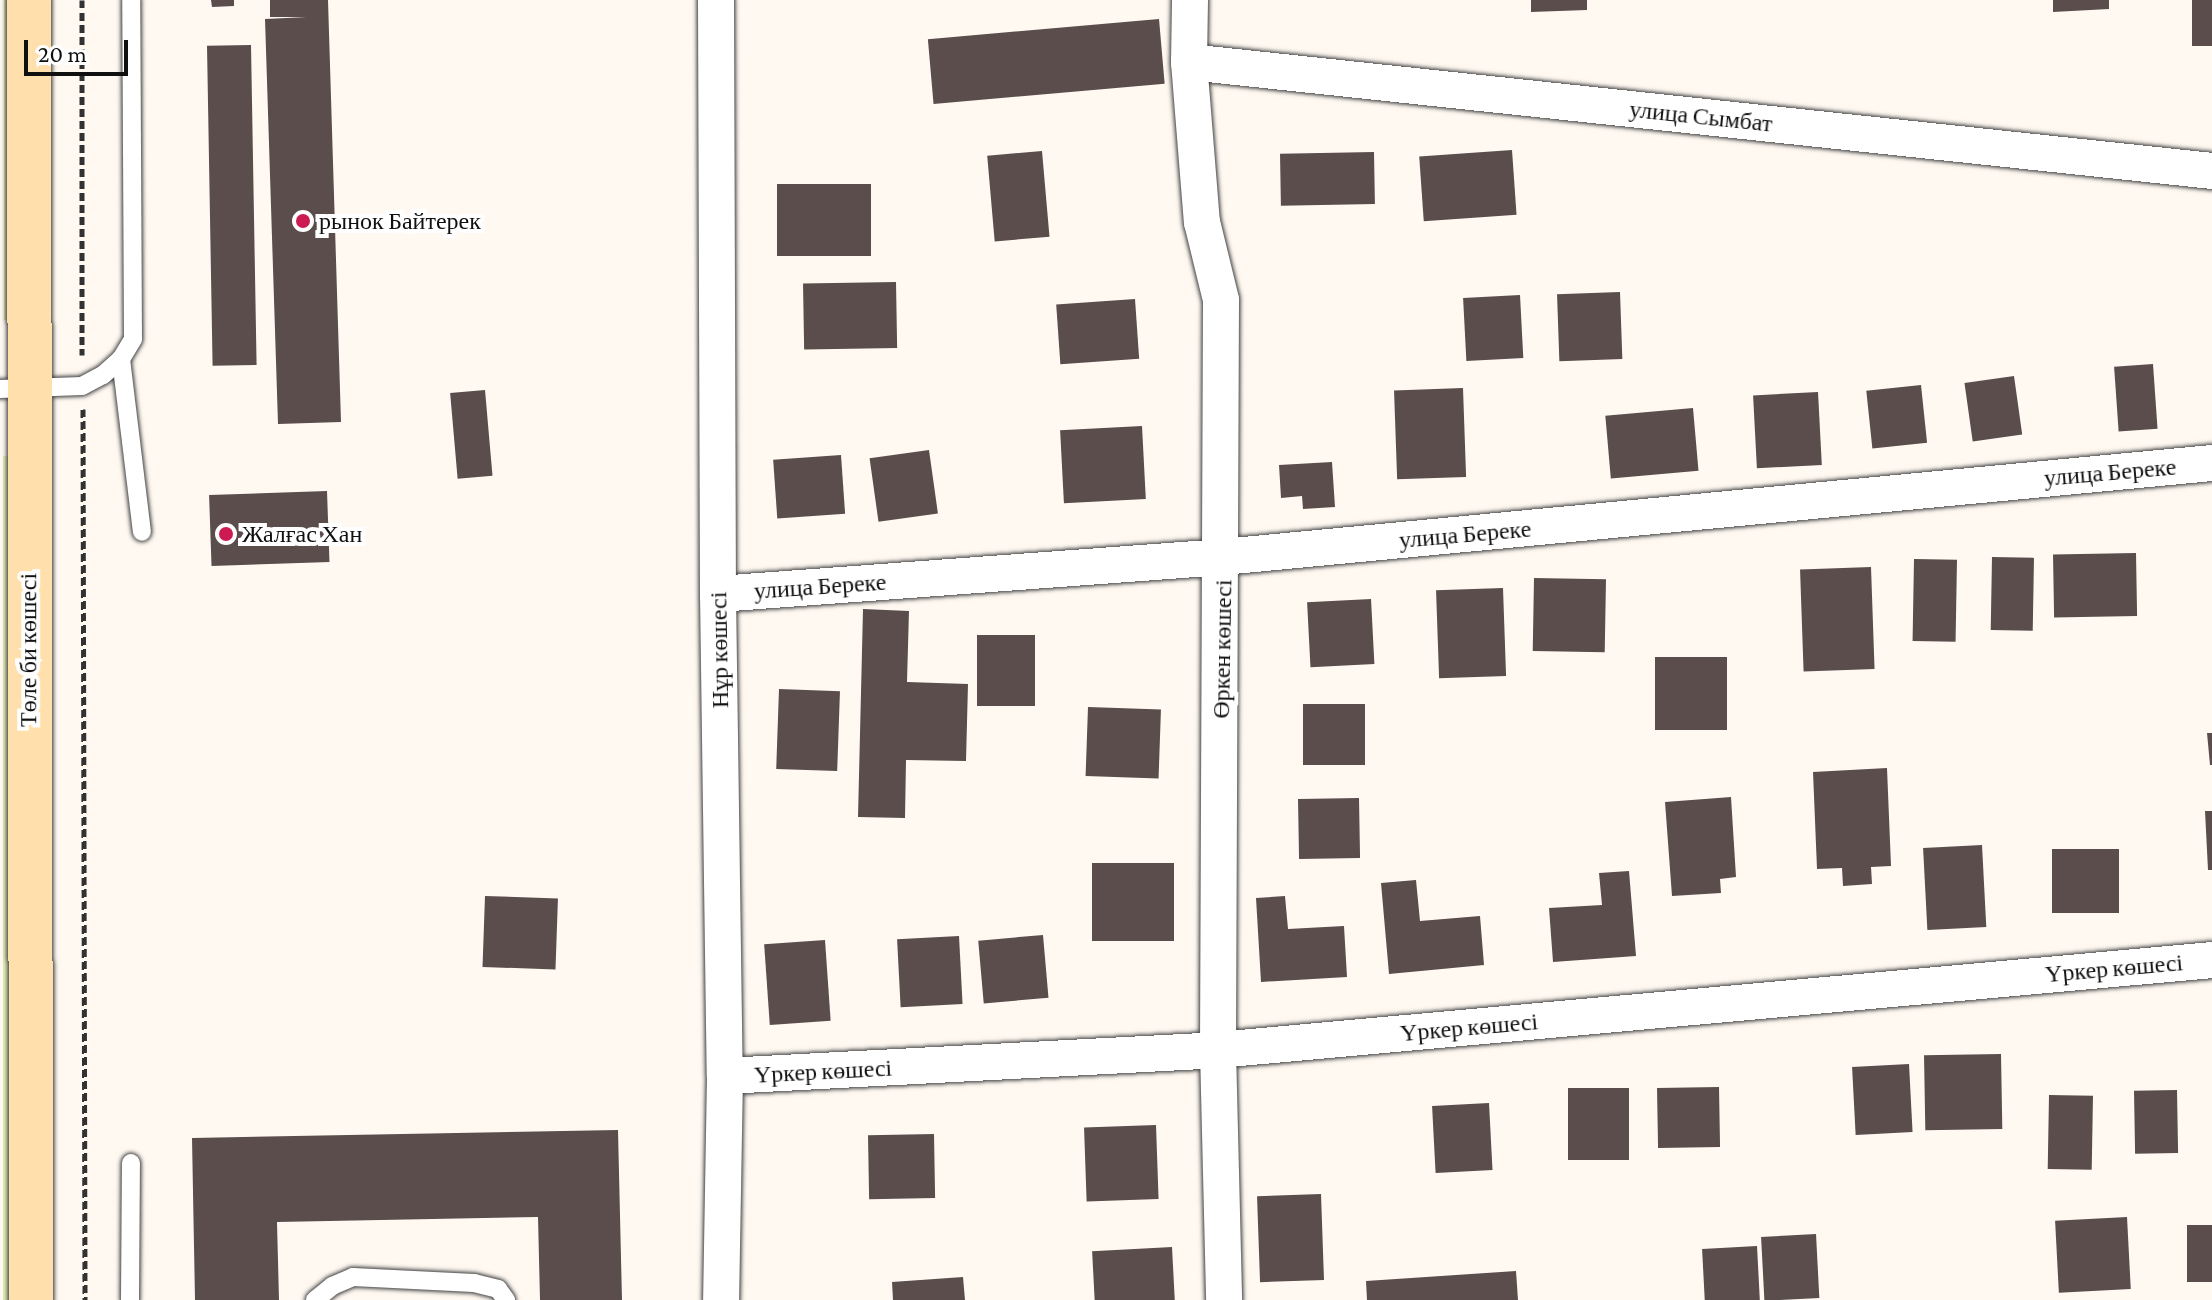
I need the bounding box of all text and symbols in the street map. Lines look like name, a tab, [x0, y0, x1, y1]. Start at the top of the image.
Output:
scale bar	[28, 24, 132, 74]
text: 20 m	[38, 40, 87, 67]
street label: улица Сымбат	[1628, 94, 1774, 138]
place label: рынок Байтерек	[319, 207, 481, 235]
marker: рынок Байтерек	[294, 212, 312, 230]
street label: улица Береке	[2043, 452, 2177, 492]
street label: улица Береке	[1398, 514, 1532, 554]
place label: Жалғас Хан	[242, 520, 362, 548]
marker: Жалғас Хан	[217, 525, 235, 543]
street label: улица Береке	[753, 567, 887, 605]
street label: Төле би көшесі	[14, 573, 42, 727]
street label: Өркен көшесі	[1206, 579, 1238, 719]
street label: Нұр көшесі	[704, 591, 734, 709]
street label: Үркер көшесі	[2044, 948, 2184, 988]
street label: Үркер көшесі	[1399, 1007, 1539, 1047]
street label: Үркер көшесі	[753, 1053, 893, 1089]

